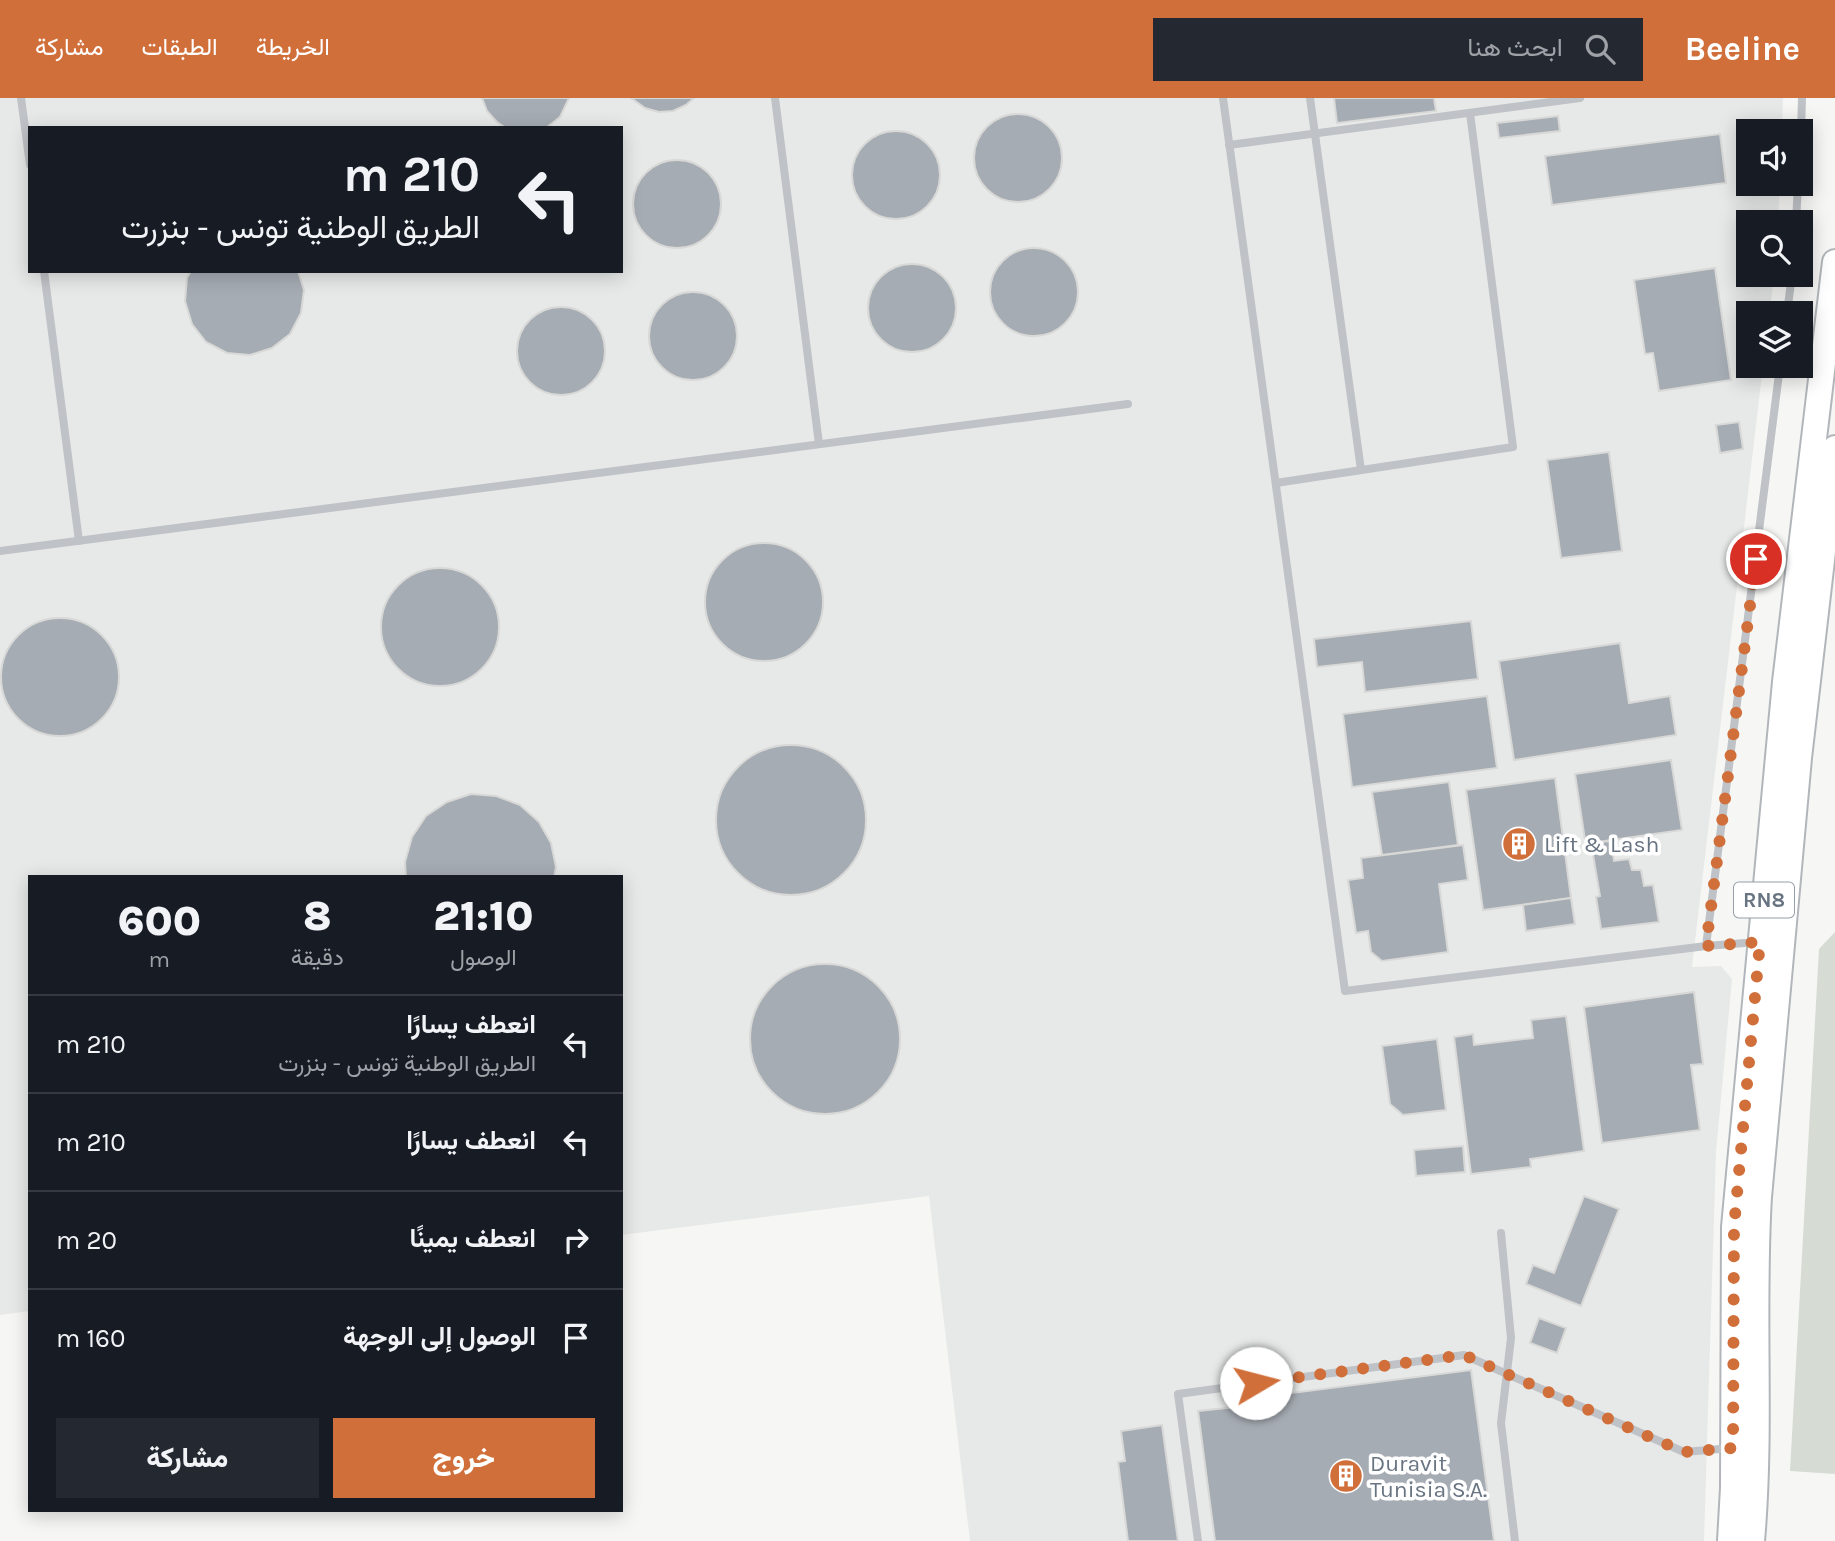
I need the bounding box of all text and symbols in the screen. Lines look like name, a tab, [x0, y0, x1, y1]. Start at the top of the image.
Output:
search box	[1153, 18, 1643, 81]
icon: search	[1581, 30, 1619, 68]
text: Beeline	[1685, 30, 1800, 68]
text: ابحث هنا	[1467, 32, 1563, 63]
text: مشاركة	[35, 33, 103, 61]
text: الطبقات	[141, 33, 218, 61]
text: الخريطة	[256, 33, 330, 61]
map controls	[1736, 119, 1813, 378]
button: sound	[1736, 119, 1813, 196]
text: 210 m	[343, 146, 480, 203]
icon: left	[504, 154, 595, 245]
text: الطريق الوطنية تونس - بنزرت	[121, 209, 480, 246]
button: search	[1736, 210, 1813, 287]
button: layers	[1736, 301, 1813, 378]
pin	[1726, 529, 1786, 589]
icon: arrive	[1737, 540, 1775, 578]
building icon: Lift & Lash	[1500, 825, 1538, 863]
place label: Lift & Lash	[1544, 831, 1659, 858]
road number: RN8	[1734, 882, 1794, 918]
text: 8	[303, 891, 332, 941]
text: 21:10	[433, 891, 534, 941]
text: 600	[118, 896, 201, 946]
text: دقيقة	[291, 944, 344, 971]
text: الوصول	[450, 944, 517, 971]
text: m	[149, 946, 170, 973]
text: انعطف يسارًا	[406, 1009, 536, 1040]
icon: left	[557, 1025, 595, 1063]
text: 210 m	[56, 1029, 126, 1060]
text: الطريق الوطنية تونس - بنزرت	[278, 1050, 536, 1077]
icon: left	[557, 1123, 595, 1161]
text: انعطف يسارًا	[406, 1125, 536, 1156]
text: 210 m	[56, 1127, 126, 1158]
icon: right	[557, 1221, 595, 1259]
text: انعطف يمينًا	[410, 1223, 536, 1254]
text: 20 m	[56, 1225, 117, 1256]
icon: arrive	[557, 1319, 595, 1357]
text: الوصول إلى الوجهة	[343, 1321, 536, 1352]
text: 160 m	[56, 1323, 125, 1354]
position arrow	[1219, 1346, 1293, 1420]
button: مشاركة	[56, 1418, 319, 1498]
button: خروج	[333, 1418, 595, 1498]
place label: Duravit Tunisia S.A.	[1370, 1450, 1487, 1503]
building icon: Duravit Tunisia S.A.	[1327, 1457, 1365, 1495]

